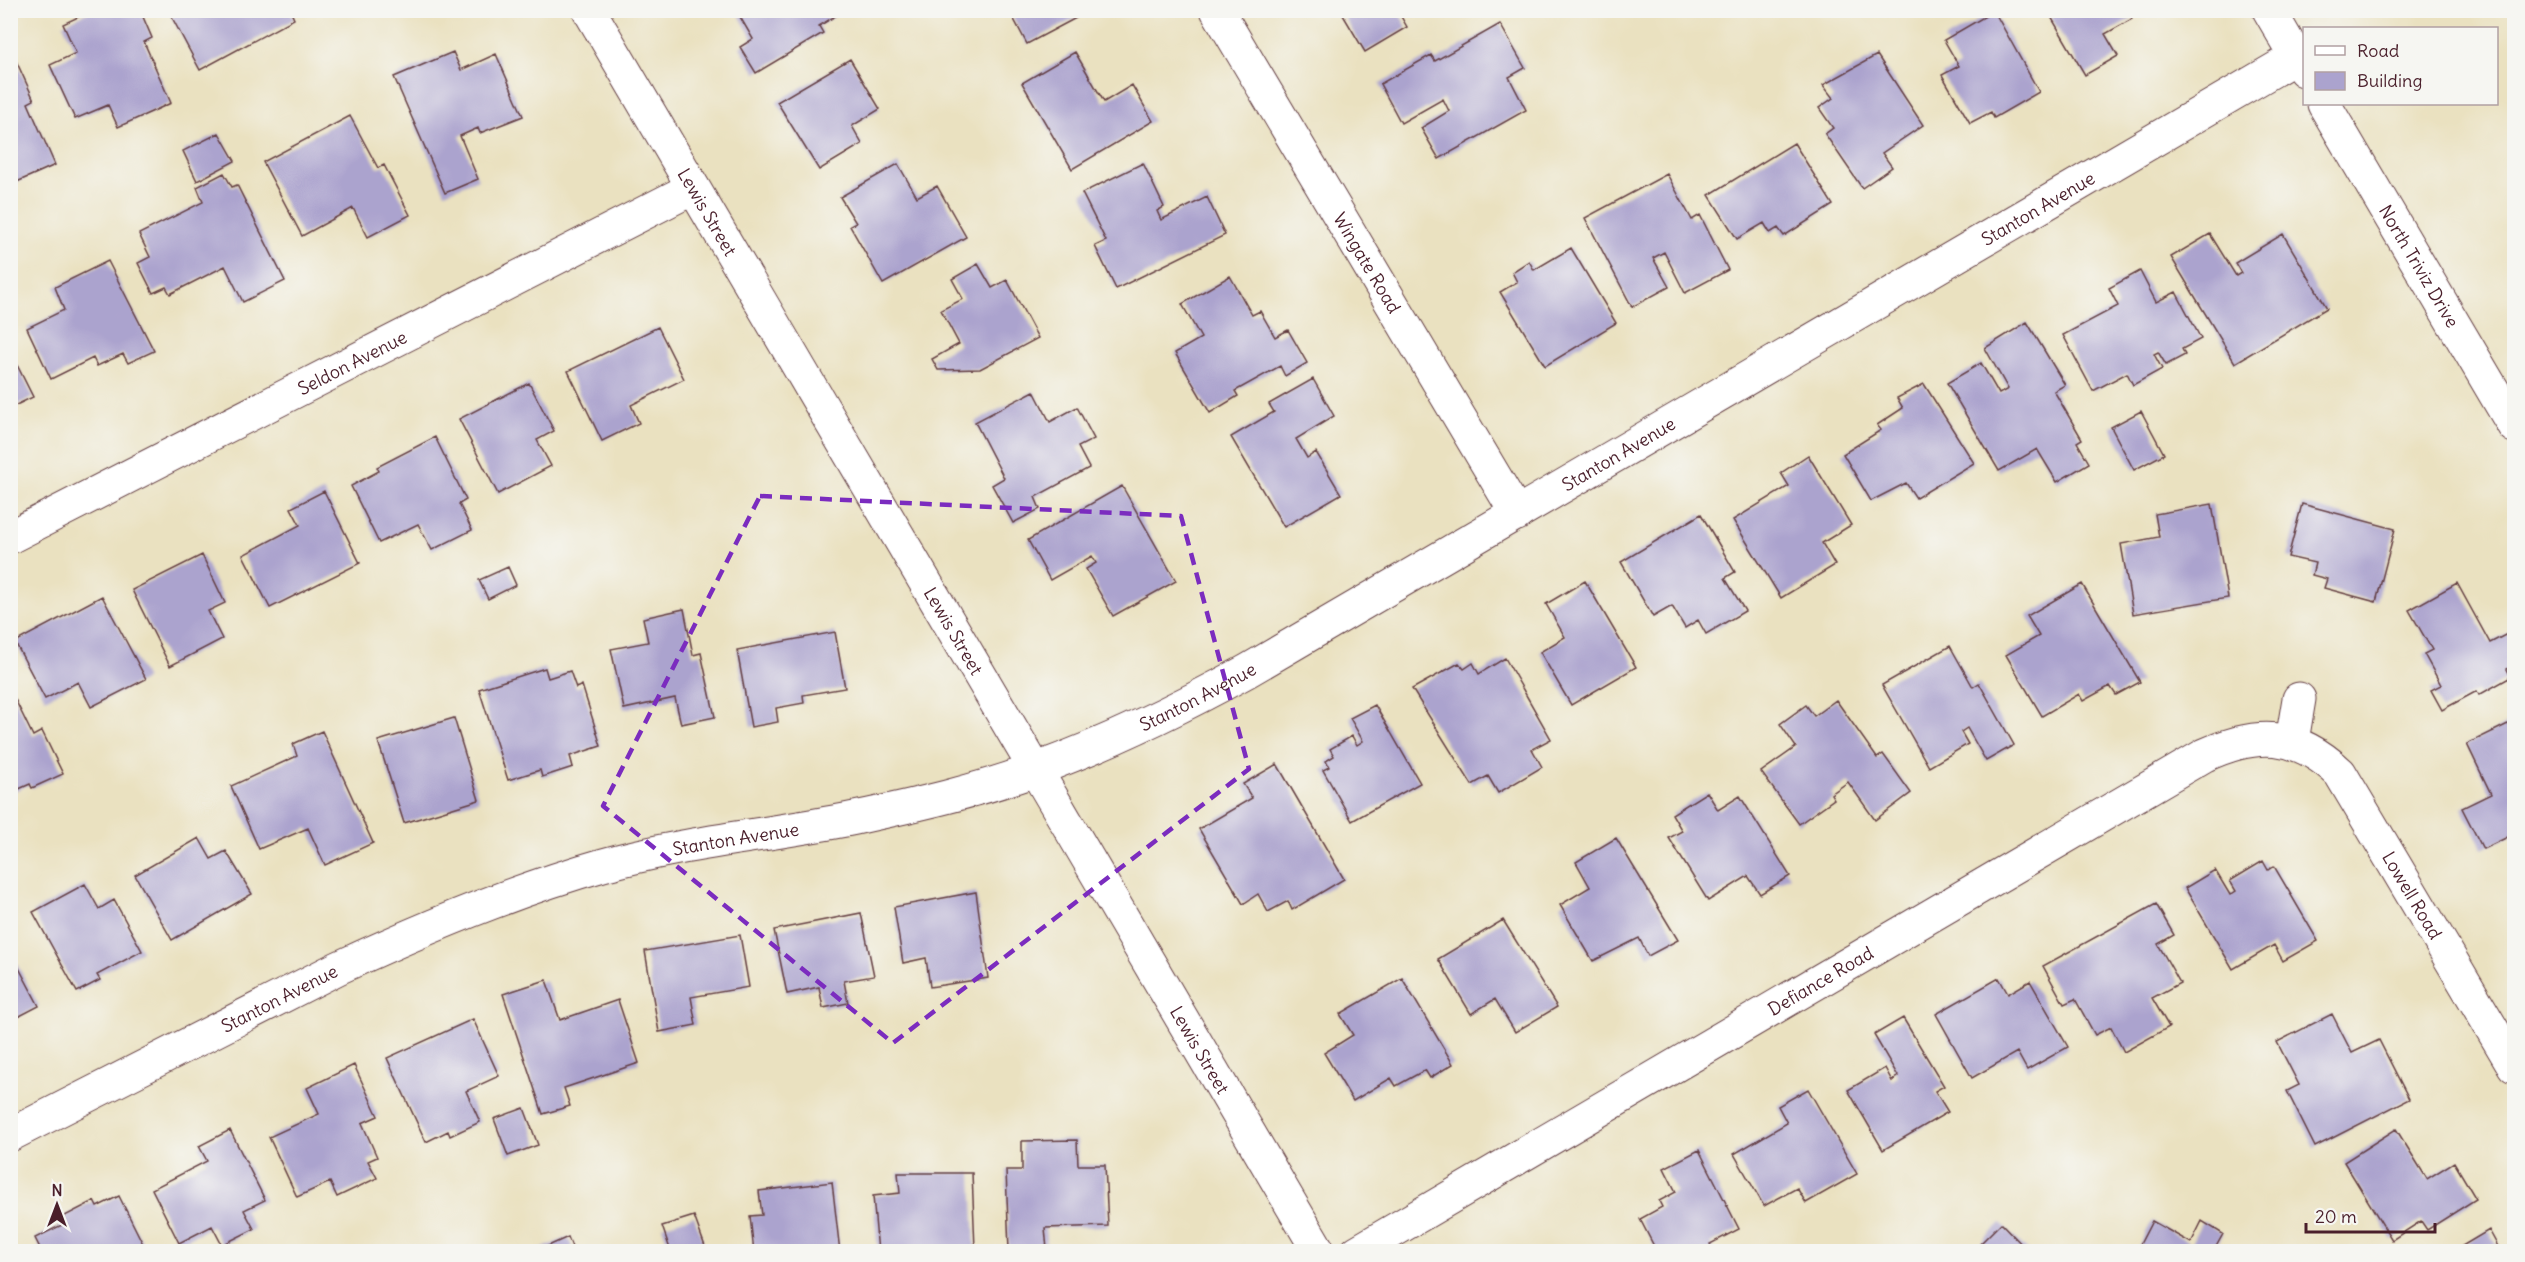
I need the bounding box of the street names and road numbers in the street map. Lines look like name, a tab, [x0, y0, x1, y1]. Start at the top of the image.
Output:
street label: Lewis Street	[673, 164, 742, 260]
street label: Stanton Avenue	[1977, 166, 2099, 250]
street label: North Triviz Drive	[2374, 200, 2465, 331]
street label: Wingate Road	[1329, 208, 1406, 318]
street label: Seldon Avenue	[293, 325, 410, 400]
street label: Stanton Avenue	[1557, 411, 1679, 496]
street label: Lewis Street	[919, 583, 989, 679]
street label: Stanton Avenue	[1136, 657, 1260, 736]
street label: Stanton Avenue	[671, 817, 800, 860]
street label: Lowell Road	[2378, 847, 2448, 944]
street label: Defiance Road	[1763, 940, 1877, 1020]
street label: Stanton Avenue	[217, 959, 341, 1037]
street label: Lewis Street	[1165, 1002, 1235, 1098]

